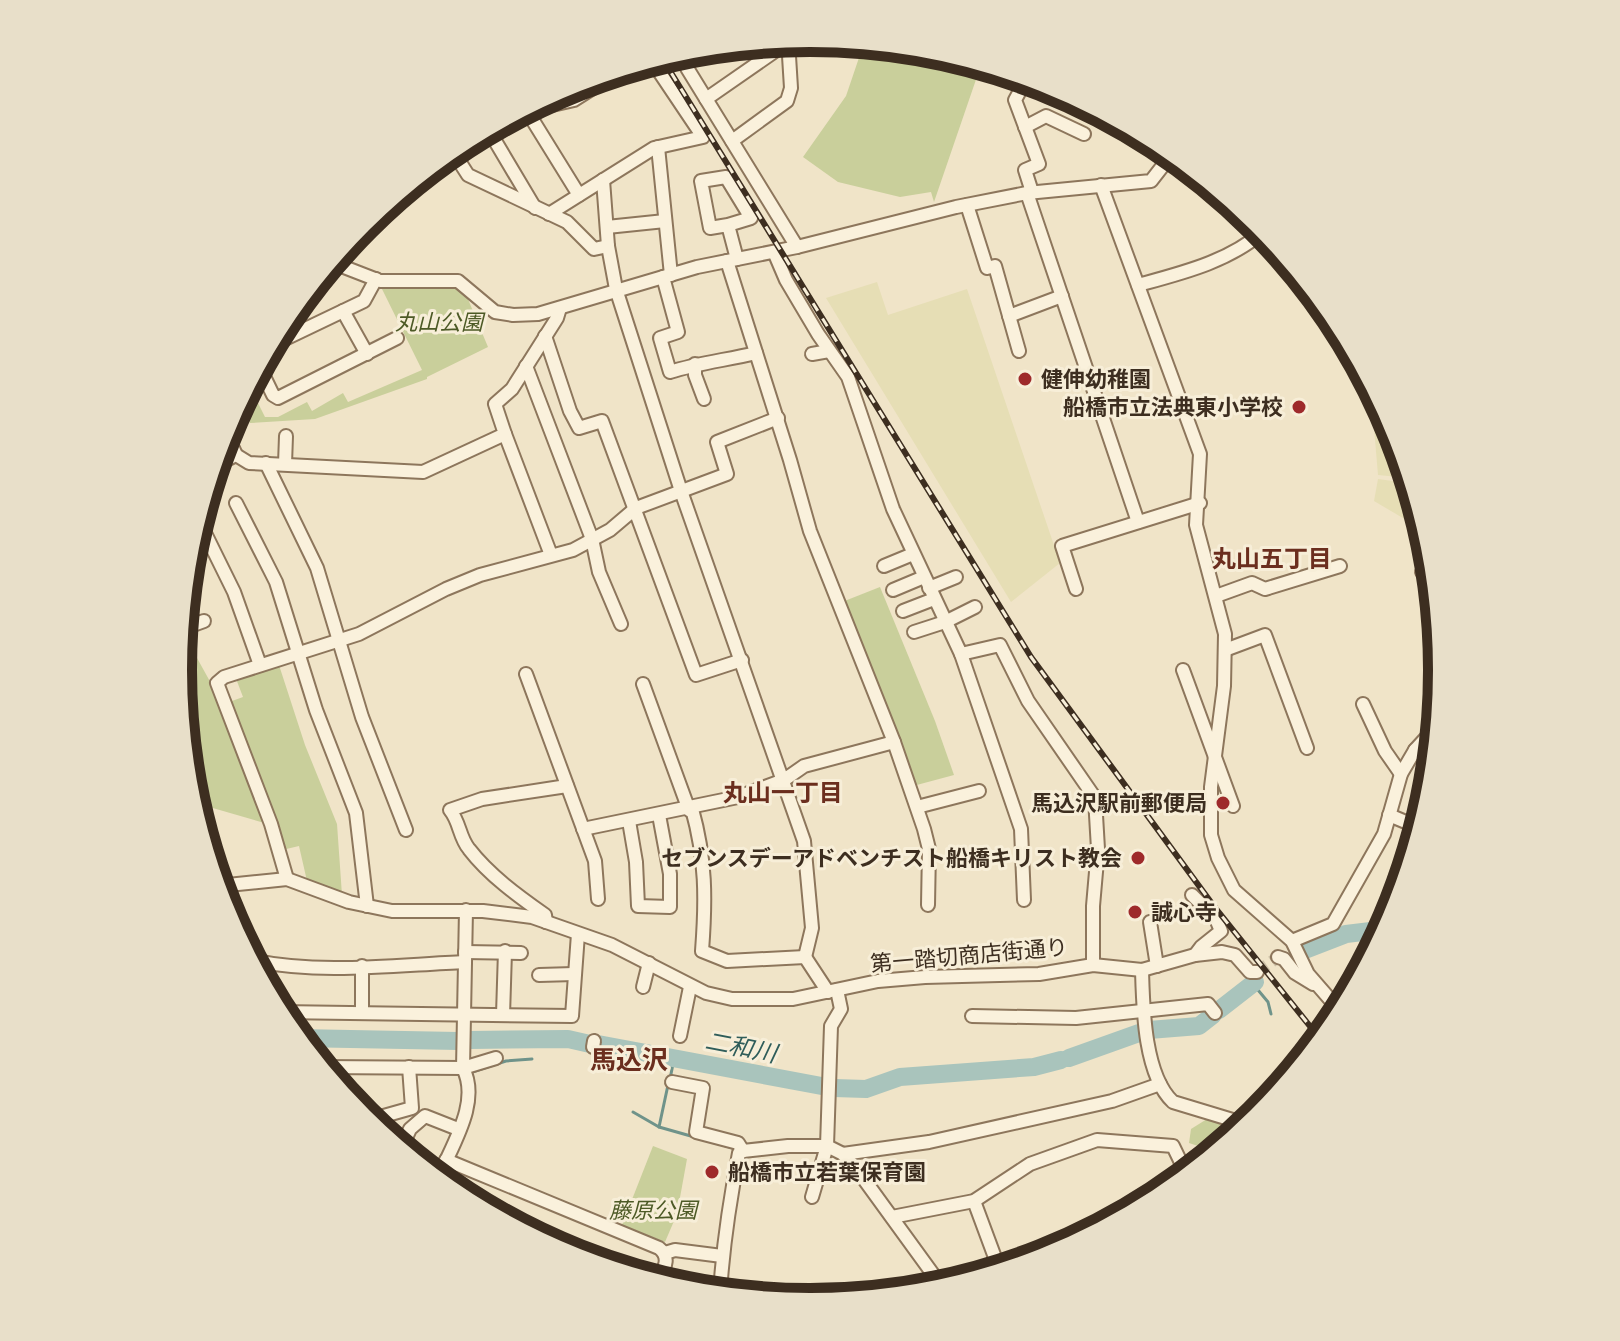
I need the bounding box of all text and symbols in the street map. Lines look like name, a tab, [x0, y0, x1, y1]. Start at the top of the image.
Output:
park label: 丸山公園	[395, 307, 486, 337]
place label: 健伸幼稚園	[1041, 364, 1151, 394]
marker: 健伸幼稚園	[1016, 370, 1034, 388]
place label: 船橋市立法典東小学校	[1063, 392, 1283, 422]
marker: 船橋市立法典東小学校	[1290, 398, 1308, 416]
district label: 丸山五丁目	[1212, 542, 1332, 575]
district label: 丸山一丁目	[723, 776, 843, 809]
place label: 馬込沢駅前郵便局	[1031, 788, 1207, 818]
marker: 馬込沢駅前郵便局	[1214, 794, 1232, 812]
place label: セブンスデーアドベンチスト船橋キリスト教会	[661, 843, 1122, 873]
marker: セブンスデーアドベンチスト船橋キリスト教会	[1129, 849, 1147, 867]
place label: 誠心寺	[1151, 897, 1217, 927]
marker: 誠心寺	[1126, 903, 1144, 921]
street label: 第一踏切商店街通り	[869, 931, 1069, 979]
water label: 二和川	[703, 1024, 782, 1071]
district label: 馬込沢	[590, 1042, 668, 1078]
place label: 船橋市立若葉保育園	[728, 1157, 926, 1187]
marker: 船橋市立若葉保育園	[703, 1163, 721, 1181]
park label: 藤原公園	[609, 1195, 700, 1225]

